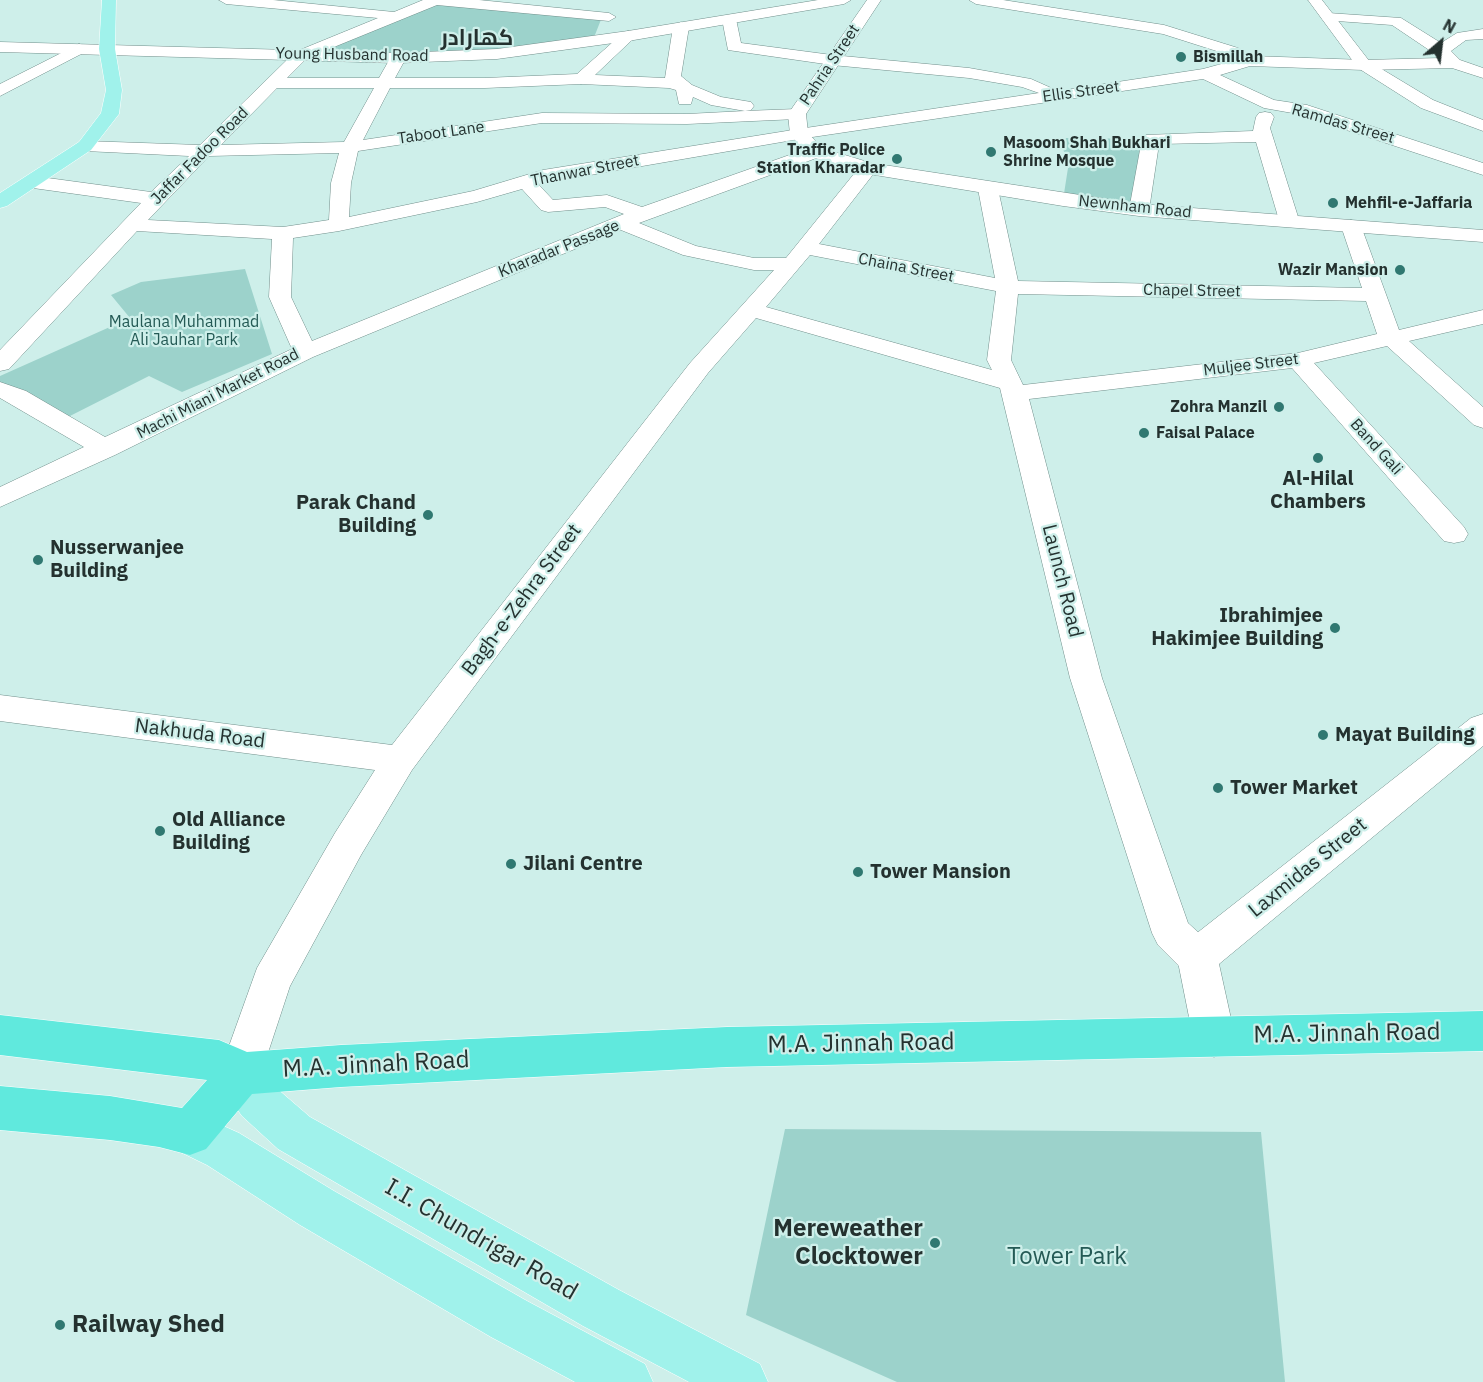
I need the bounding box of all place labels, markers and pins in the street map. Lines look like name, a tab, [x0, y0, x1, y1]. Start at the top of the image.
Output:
place label: Bismillah	[1193, 47, 1263, 67]
marker: Bismillah	[1174, 50, 1188, 64]
place label: Masoom Shah Bukhari Shrine Mosque	[1003, 133, 1170, 171]
place label: Traffic Police Station Kharadar	[757, 140, 885, 178]
marker: Masoom Shah Bukhari Shrine Mosque	[984, 145, 998, 159]
marker: Traffic Police Station Kharadar	[890, 152, 904, 166]
place label: Mehfil-e-Jaffaria	[1345, 193, 1472, 213]
marker: Mehfil-e-Jaffaria	[1326, 196, 1340, 210]
place label: Wazir Mansion	[1278, 260, 1388, 280]
marker: Wazir Mansion	[1393, 263, 1407, 277]
place label: Zohra Manzil	[1170, 397, 1267, 417]
marker: Zohra Manzil	[1272, 400, 1286, 414]
place label: Faisal Palace	[1156, 423, 1255, 443]
marker: Faisal Palace	[1137, 426, 1151, 440]
marker: Al-Hilal Chambers	[1311, 451, 1325, 465]
place label: Al-Hilal Chambers	[1270, 467, 1366, 514]
place label: Parak Chand Building	[296, 491, 416, 538]
marker: Parak Chand Building	[421, 508, 435, 522]
place label: Nusserwanjee Building	[50, 536, 184, 583]
marker: Nusserwanjee Building	[31, 553, 45, 567]
place label: Ibrahimjee Hakimjee Building	[1151, 604, 1323, 651]
marker: Ibrahimjee Hakimjee Building	[1328, 621, 1342, 635]
place label: Mayat Building	[1335, 723, 1474, 747]
marker: Mayat Building	[1316, 728, 1330, 742]
place label: Tower Market	[1230, 776, 1358, 800]
marker: Tower Market	[1211, 781, 1225, 795]
place label: Old Alliance Building	[172, 808, 285, 855]
marker: Old Alliance Building	[153, 824, 167, 838]
place label: Jilani Centre	[523, 852, 643, 876]
marker: Jilani Centre	[504, 857, 518, 871]
place label: Tower Mansion	[870, 860, 1011, 884]
marker: Tower Mansion	[851, 865, 865, 879]
place label: Mereweather Clocktower	[773, 1215, 923, 1271]
marker: Mereweather Clocktower	[928, 1236, 942, 1250]
place label: Railway Shed	[72, 1311, 225, 1339]
marker: Railway Shed	[53, 1318, 67, 1332]

